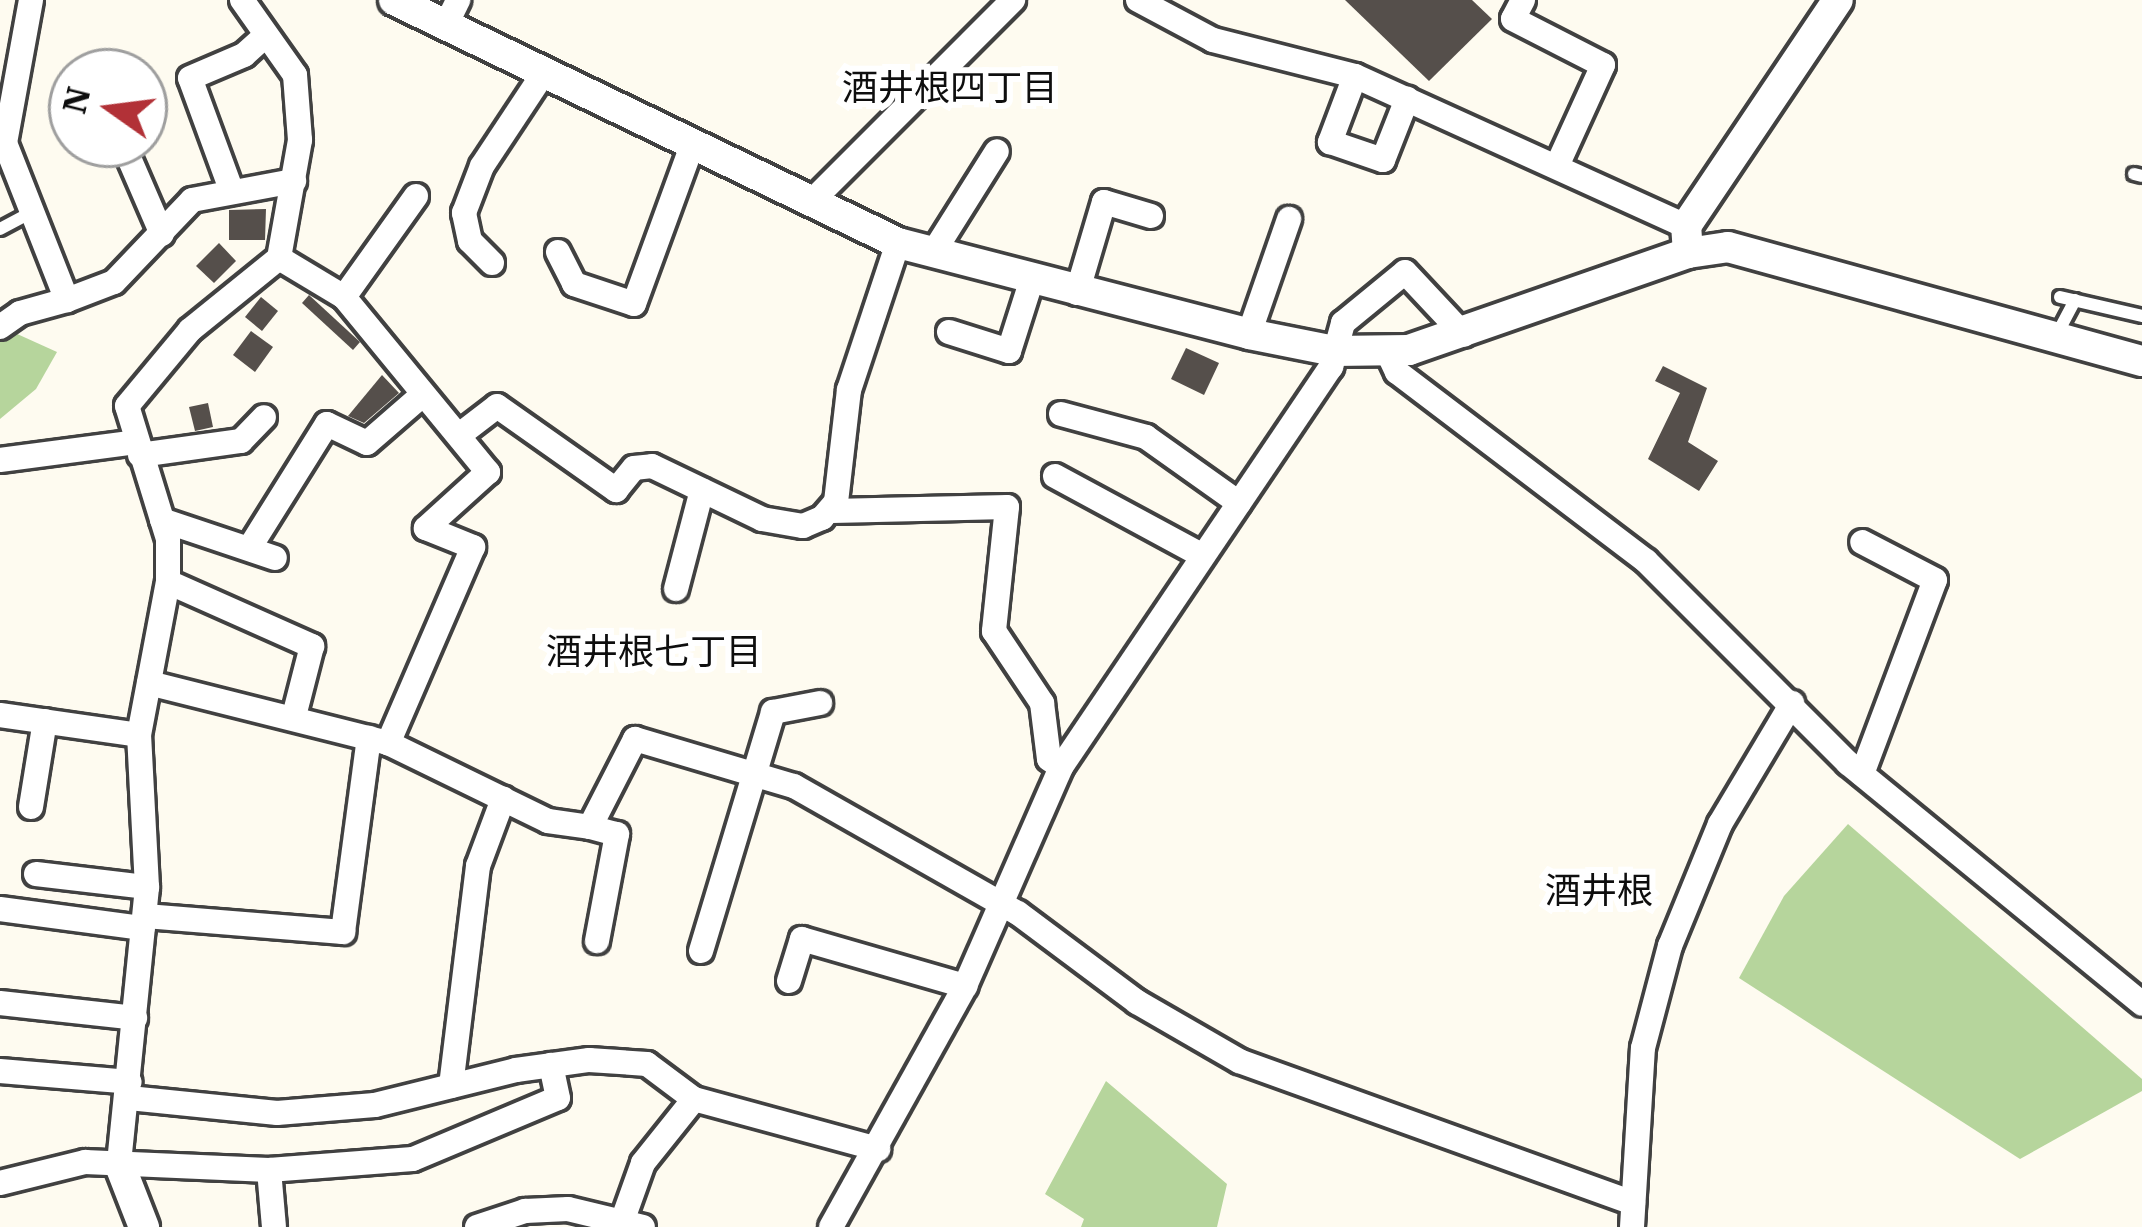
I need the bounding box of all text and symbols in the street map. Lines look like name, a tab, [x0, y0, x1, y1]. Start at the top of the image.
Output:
north arrow	[48, 48, 168, 168]
district label: 酒井根四丁目	[842, 65, 1058, 109]
text: N	[51, 82, 100, 118]
district label: 酒井根七丁目	[546, 629, 762, 673]
district label: 酒井根	[1545, 868, 1653, 912]

